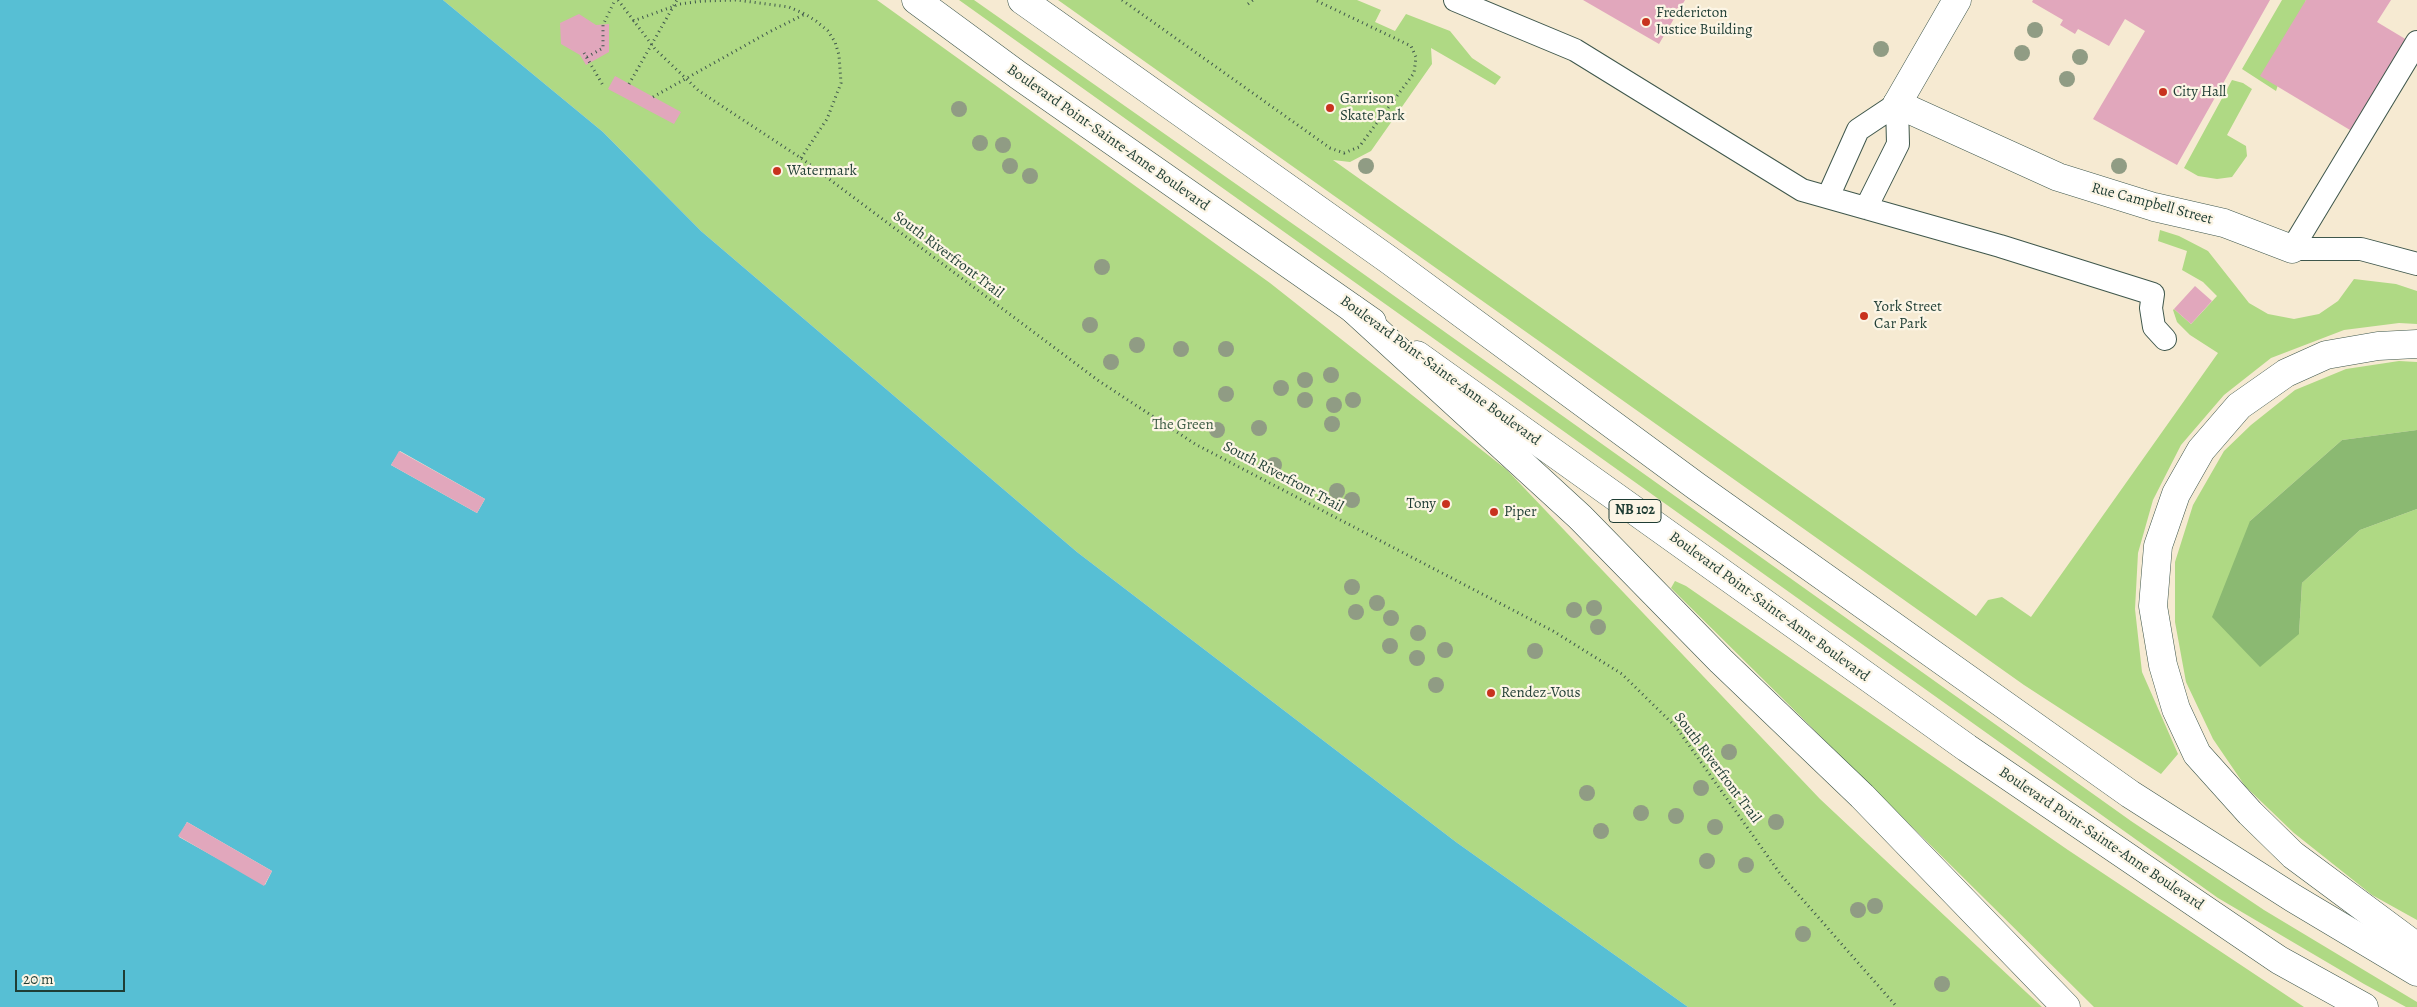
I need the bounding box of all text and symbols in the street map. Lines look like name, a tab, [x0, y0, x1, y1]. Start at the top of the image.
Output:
place label: Fredericton Justice Building	[1656, 4, 1753, 39]
marker: Fredericton Justice Building	[1640, 16, 1652, 28]
street label: Boulevard Point-Sainte-Anne Boulevard	[1003, 61, 1213, 215]
place label: City Hall	[2173, 83, 2226, 101]
marker: City Hall	[2157, 86, 2169, 98]
place label: Garrison Skate Park	[1340, 90, 1405, 125]
marker: Garrison Skate Park	[1324, 102, 1336, 114]
place label: Watermark	[787, 162, 857, 180]
marker: Watermark	[771, 165, 783, 177]
street label: Rue Campbell Street	[2089, 179, 2215, 229]
street label: South Riverfront Trail	[889, 208, 1007, 302]
street label: Boulevard Point-Sainte-Anne Boulevard	[1336, 292, 1544, 450]
place label: York Street Car Park	[1874, 298, 1942, 333]
marker: York Street Car Park	[1858, 310, 1870, 322]
park label: The Green	[1152, 416, 1214, 434]
street label: South Riverfront Trail	[1220, 438, 1346, 516]
place label: Tony	[1407, 495, 1436, 513]
marker: Tony	[1440, 498, 1452, 510]
road number: NB 102	[1609, 500, 1661, 522]
place label: Piper	[1504, 503, 1537, 521]
marker: Piper	[1488, 506, 1500, 518]
street label: Boulevard Point-Sainte-Anne Boulevard	[1665, 528, 1873, 686]
place label: Rendez-Vous	[1501, 684, 1580, 702]
marker: Rendez-Vous	[1485, 687, 1497, 699]
street label: South Riverfront Trail	[1670, 709, 1764, 827]
street label: Boulevard Point-Sainte-Anne Boulevard	[1995, 764, 2207, 914]
scale bar	[18, 960, 128, 992]
text: 20 m	[23, 969, 54, 989]

